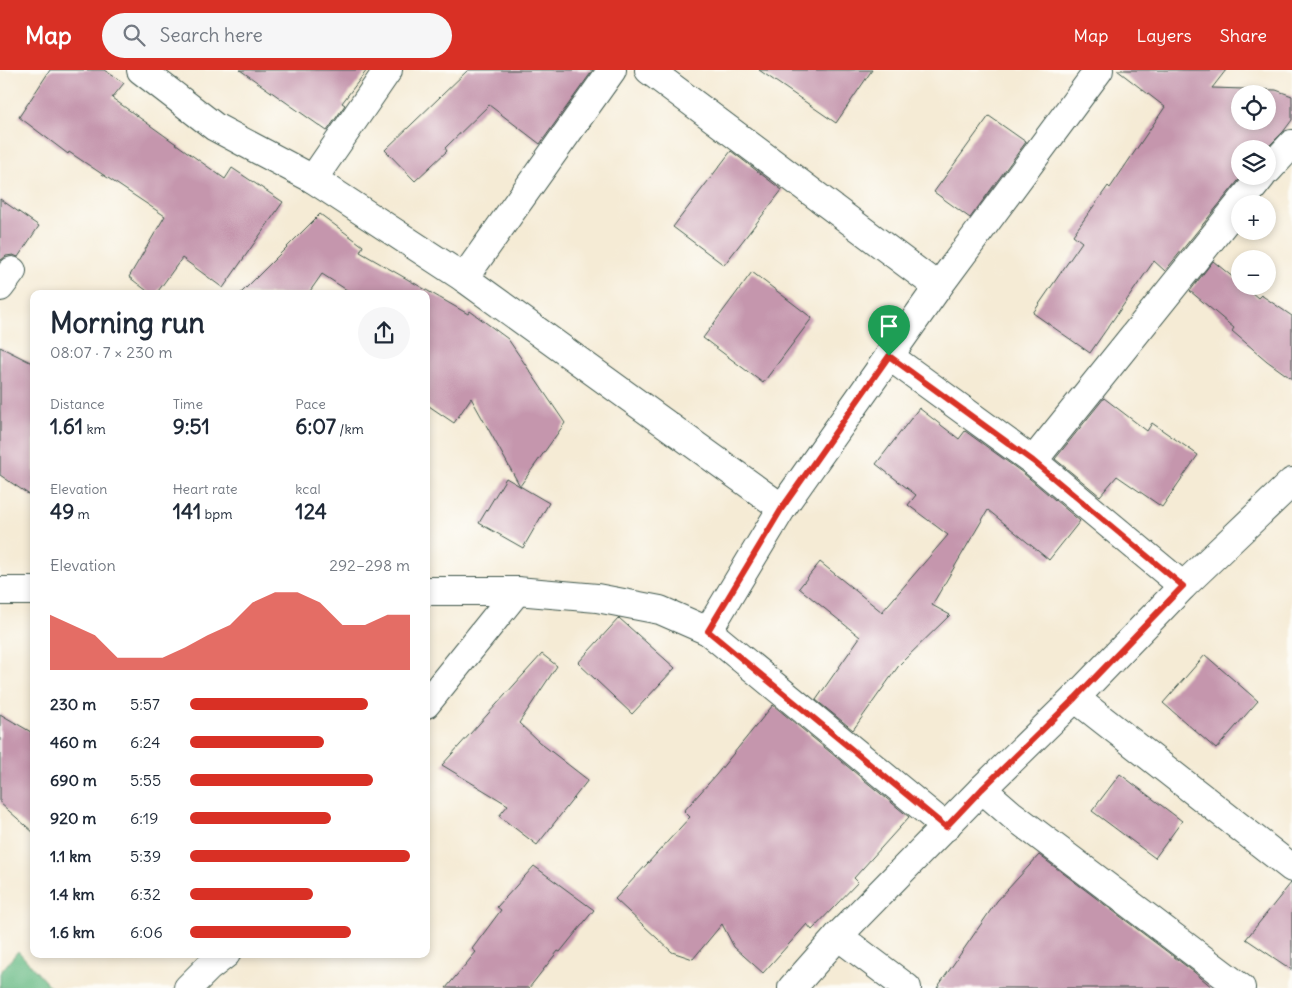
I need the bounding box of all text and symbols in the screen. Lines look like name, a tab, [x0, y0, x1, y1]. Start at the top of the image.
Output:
search box	[102, 13, 452, 58]
text: Map	[25, 20, 72, 50]
icon: search	[120, 21, 148, 49]
text: Search here	[160, 23, 263, 47]
text: Map	[1073, 24, 1108, 47]
text: Layers	[1136, 24, 1192, 47]
text: Share	[1220, 24, 1267, 47]
map controls	[1231, 85, 1276, 295]
button: locate	[1231, 85, 1276, 130]
button: layers	[1231, 140, 1276, 185]
button: +	[1231, 195, 1276, 240]
button: −	[1231, 250, 1276, 295]
text: Morning run	[50, 305, 205, 341]
pin	[868, 305, 910, 356]
button: share	[358, 307, 410, 359]
icon: arrive	[875, 312, 903, 340]
text: 08:07 · 7 × 230 m	[50, 342, 172, 362]
text: Distance	[50, 395, 105, 413]
text: Time	[173, 395, 203, 413]
text: Pace	[295, 395, 326, 413]
text: 1.61	[50, 413, 83, 440]
text: 9:51	[173, 413, 210, 440]
text: 6:07	[295, 413, 336, 440]
text: km	[83, 420, 106, 438]
text: /km	[336, 420, 364, 438]
text: Elevation	[50, 480, 107, 498]
text: Heart rate	[173, 480, 238, 498]
text: kcal	[295, 480, 321, 498]
text: 49	[50, 498, 74, 525]
text: 141	[173, 498, 201, 525]
text: 124	[295, 498, 327, 525]
text: m	[74, 505, 90, 523]
text: bpm	[201, 505, 233, 523]
text: Elevation	[50, 555, 116, 575]
text: 292–298 m	[329, 555, 410, 575]
text: 230 m	[50, 694, 96, 714]
text: 5:57	[130, 694, 160, 714]
text: 460 m	[50, 732, 97, 752]
text: 6:24	[130, 732, 161, 752]
text: 690 m	[50, 770, 97, 790]
text: 5:55	[130, 770, 161, 790]
text: 920 m	[50, 808, 96, 828]
text: 6:19	[130, 808, 158, 828]
text: 1.1 km	[50, 846, 91, 866]
text: 5:39	[130, 846, 161, 866]
text: 1.4 km	[50, 884, 95, 904]
text: 6:32	[130, 884, 161, 904]
text: 1.6 km	[50, 922, 95, 942]
text: 6:06	[130, 922, 163, 942]

